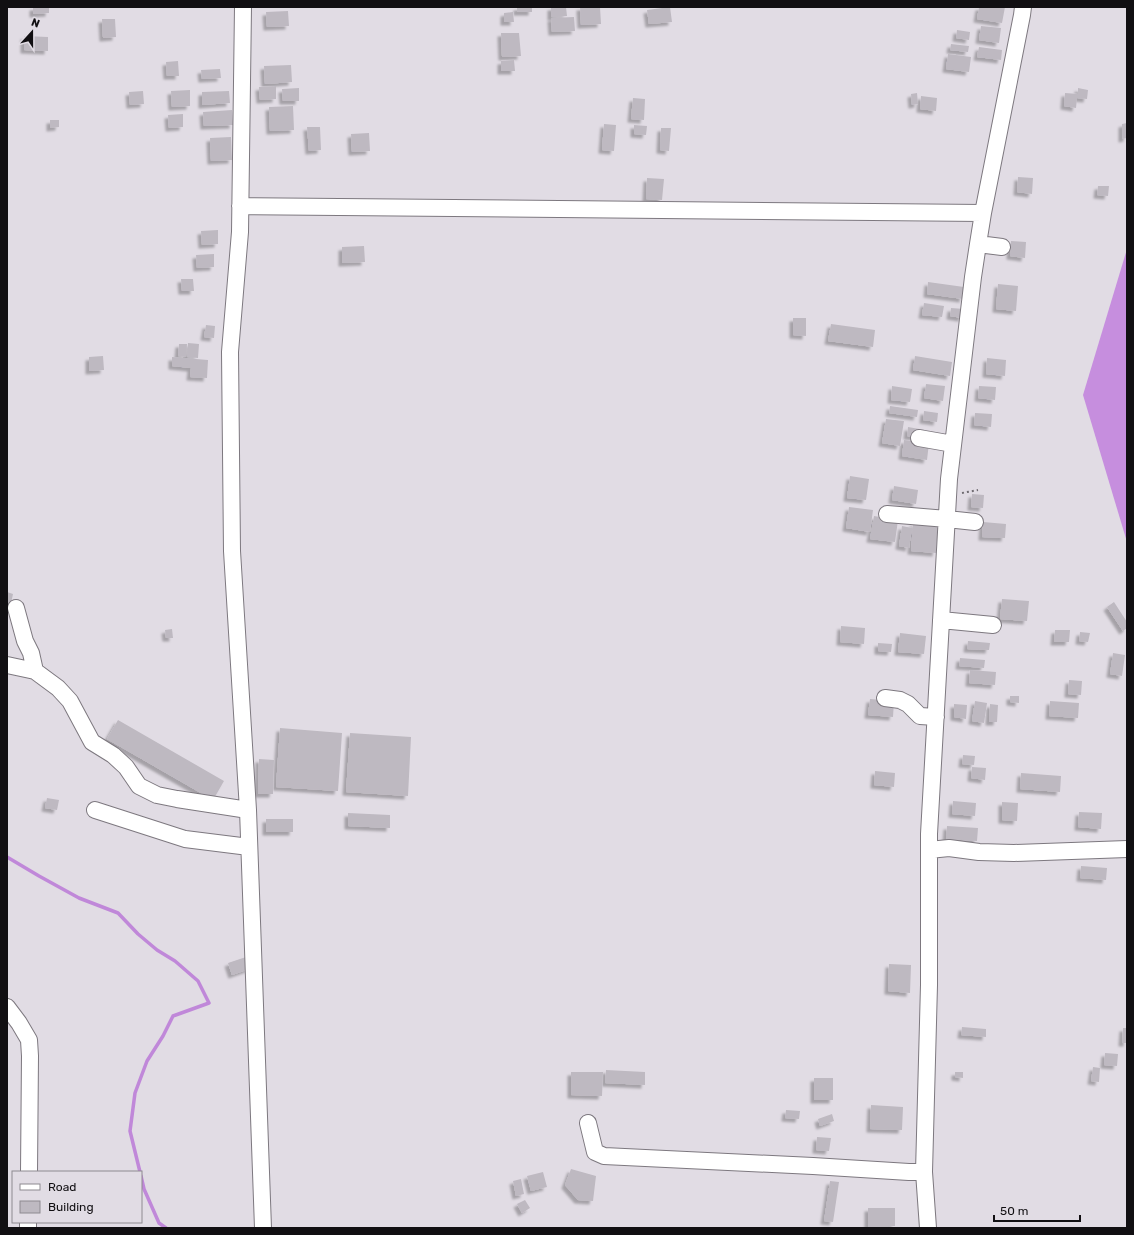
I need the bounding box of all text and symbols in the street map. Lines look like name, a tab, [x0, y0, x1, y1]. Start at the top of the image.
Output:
north arrow	[12, 12, 52, 52]
text: N	[29, 16, 42, 31]
legend	[12, 1171, 142, 1223]
text: Road	[48, 1180, 76, 1194]
scale bar	[994, 1197, 1080, 1223]
text: Building	[48, 1200, 94, 1214]
text: 50 m	[1000, 1204, 1028, 1218]

